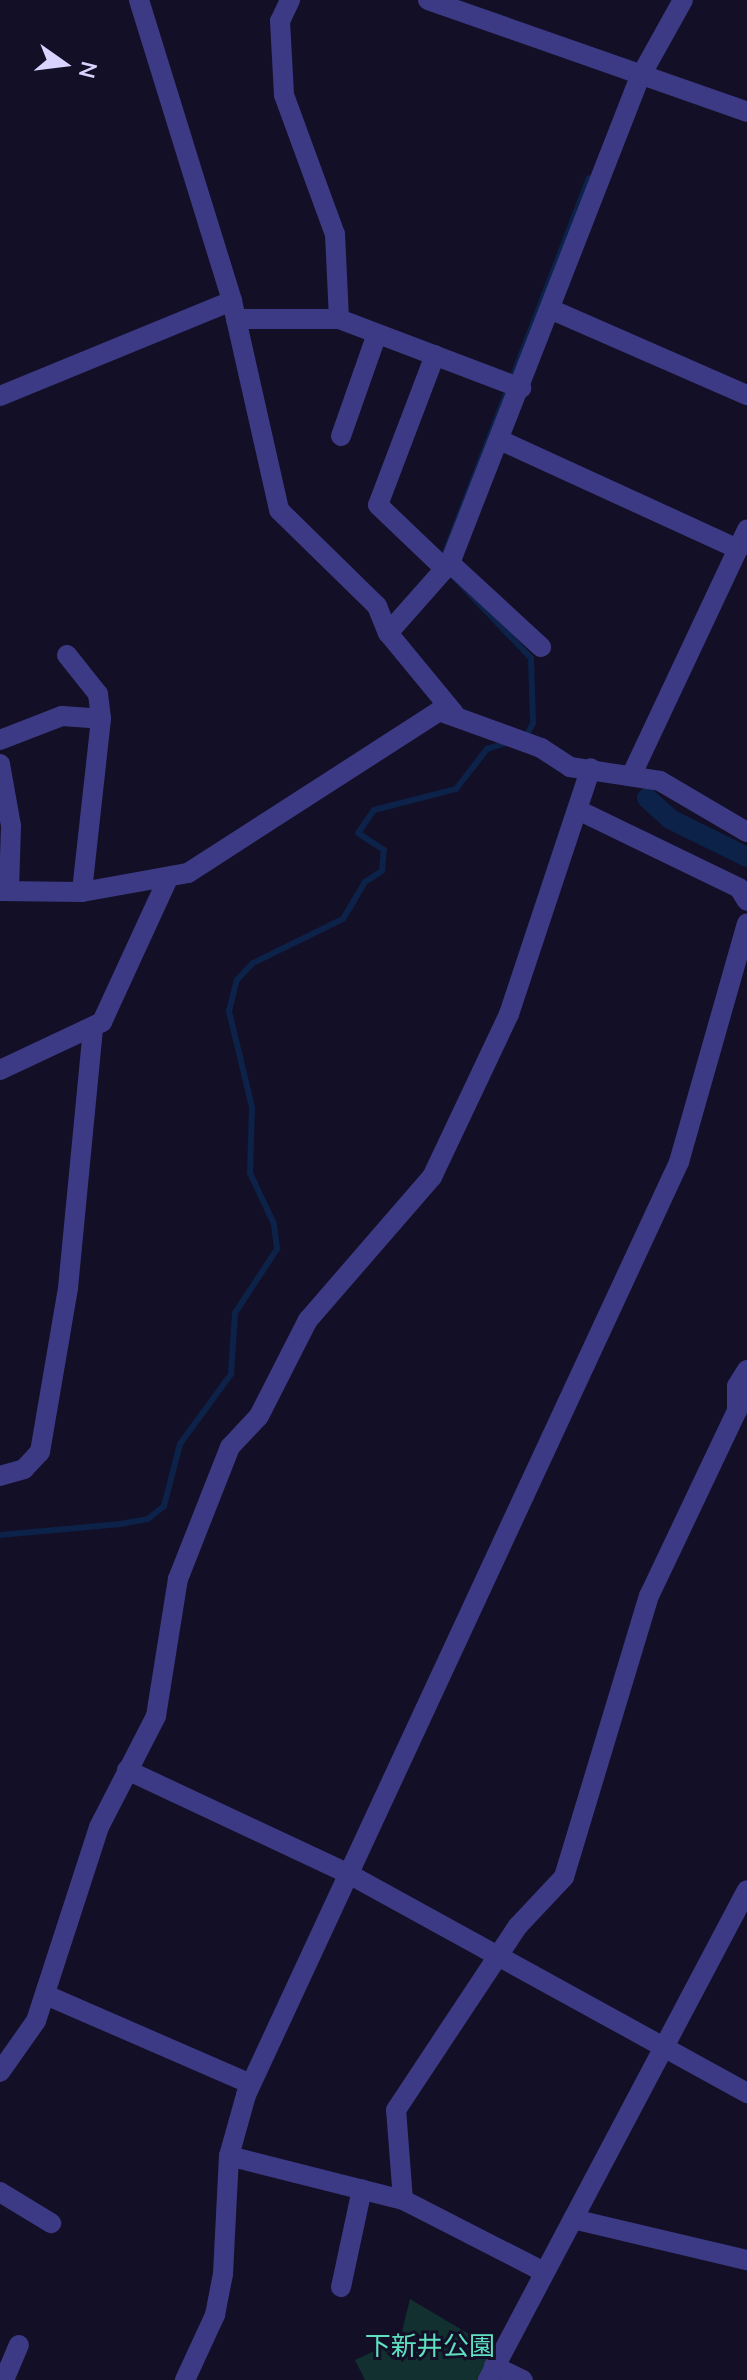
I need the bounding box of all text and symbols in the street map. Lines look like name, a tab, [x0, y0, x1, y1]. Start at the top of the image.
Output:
north arrow	[24, 24, 104, 104]
text: N	[71, 58, 104, 81]
park label: 下新井公園	[365, 2331, 495, 2363]

